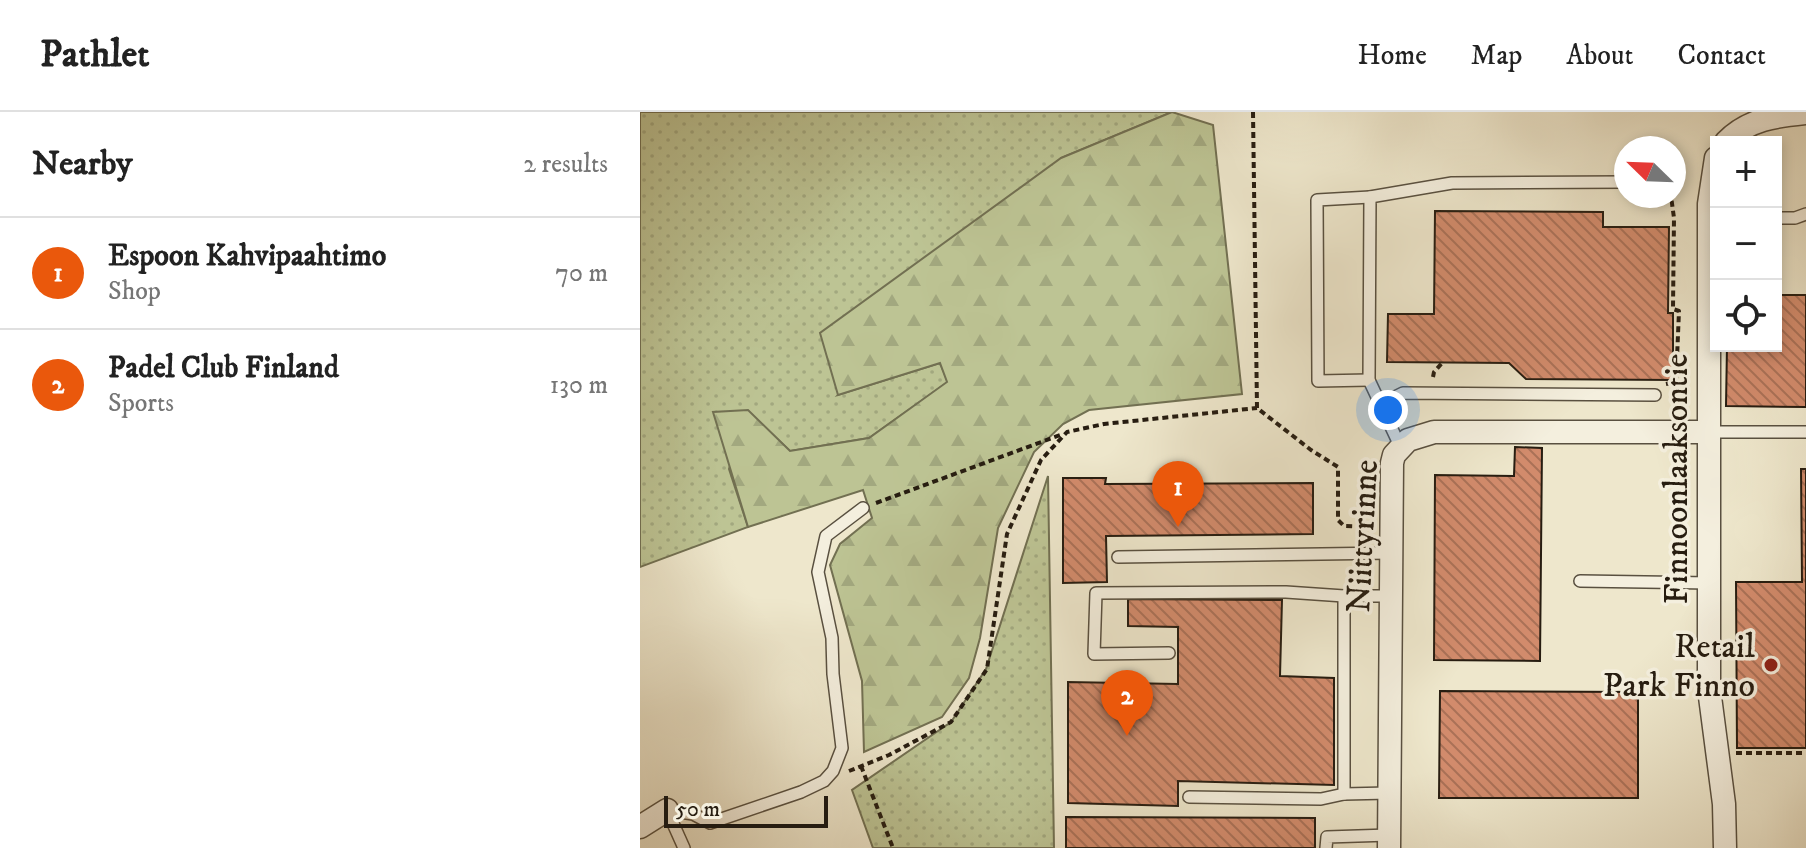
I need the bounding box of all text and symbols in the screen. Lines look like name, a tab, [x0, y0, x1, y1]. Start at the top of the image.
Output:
text: Pathlet	[40, 31, 150, 79]
text: Home	[1358, 38, 1427, 73]
text: Map	[1471, 38, 1522, 73]
text: About	[1566, 38, 1633, 73]
text: Contact	[1677, 38, 1766, 73]
north arrow	[1614, 136, 1686, 208]
map controls	[1710, 136, 1782, 352]
button: +	[1710, 136, 1782, 208]
text: Nearby	[32, 143, 133, 185]
text: 2 results	[523, 148, 608, 181]
button: −	[1710, 208, 1782, 280]
text: Espoon Kahvipaahtimo	[108, 238, 386, 275]
text: 1	[53, 257, 63, 290]
text: 70 m	[555, 257, 608, 290]
text: Shop	[108, 275, 161, 308]
button: locate	[1710, 280, 1782, 352]
text: Padel Club Finland	[108, 350, 339, 387]
street label: Finnoonlaaksontie	[1656, 354, 1698, 605]
text: 2	[52, 369, 64, 402]
text: 130 m	[550, 369, 608, 402]
text: Sports	[108, 387, 174, 420]
your location	[1368, 390, 1408, 430]
street label: Niittyrinne	[1338, 458, 1388, 614]
pin: 1	[1152, 461, 1204, 527]
place label: Retail Park Finno	[1603, 626, 1756, 707]
marker: Retail Park Finno	[1762, 656, 1780, 674]
pin: 2	[1101, 670, 1153, 736]
scale bar	[664, 792, 828, 828]
text: 50 m	[676, 796, 720, 823]

